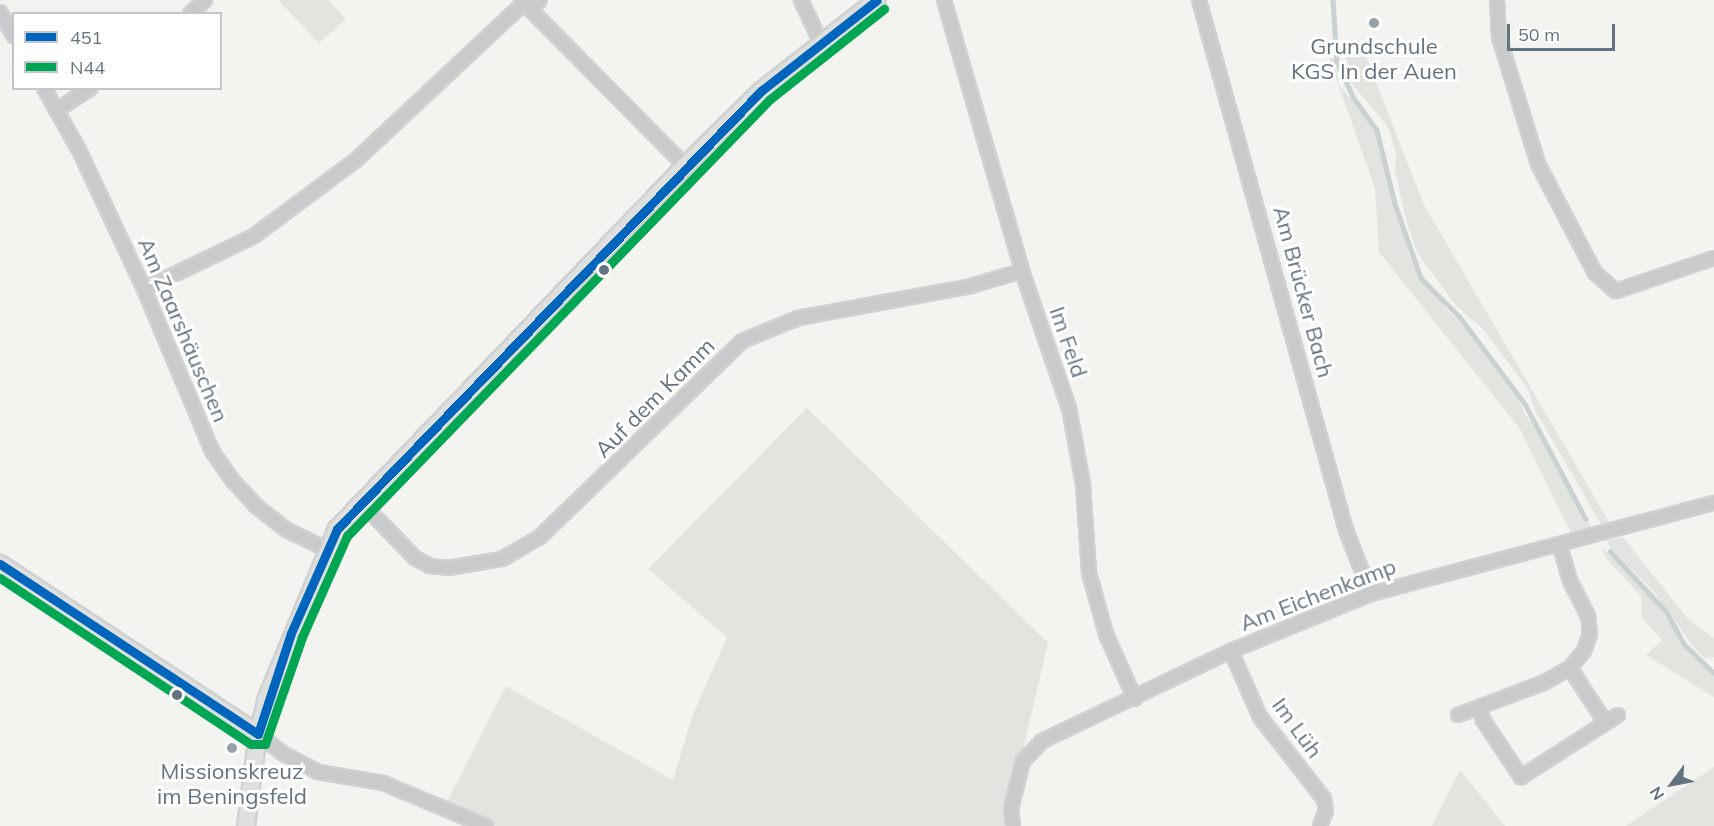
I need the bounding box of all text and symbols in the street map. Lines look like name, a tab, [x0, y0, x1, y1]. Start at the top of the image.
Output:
legend	[12, 12, 222, 90]
scale bar	[1510, 12, 1618, 50]
marker: Grundschule KGS In der Auen	[1367, 16, 1381, 30]
text: 50 m	[1518, 23, 1560, 46]
text: 451	[70, 26, 102, 49]
place label: Grundschule KGS In der Auen	[1291, 33, 1457, 84]
text: N44	[70, 56, 105, 79]
street label: Am Brücker Bach	[1267, 203, 1339, 381]
street label: Am Zaarshäuschen	[132, 234, 234, 426]
unlabelled marker	[598, 264, 610, 276]
street label: Im Feld	[1044, 303, 1092, 381]
street label: Auf dem Kamm	[590, 333, 720, 463]
street label: Am Eichenkamp	[1236, 553, 1400, 637]
unlabelled marker	[171, 689, 183, 701]
street label: Im Lüh	[1266, 693, 1328, 763]
marker: Missionskreuz im Beningsfeld	[225, 741, 239, 755]
north arrow	[1642, 754, 1702, 814]
place label: Missionskreuz im Beningsfeld	[157, 758, 307, 810]
text: N	[1645, 783, 1668, 804]

